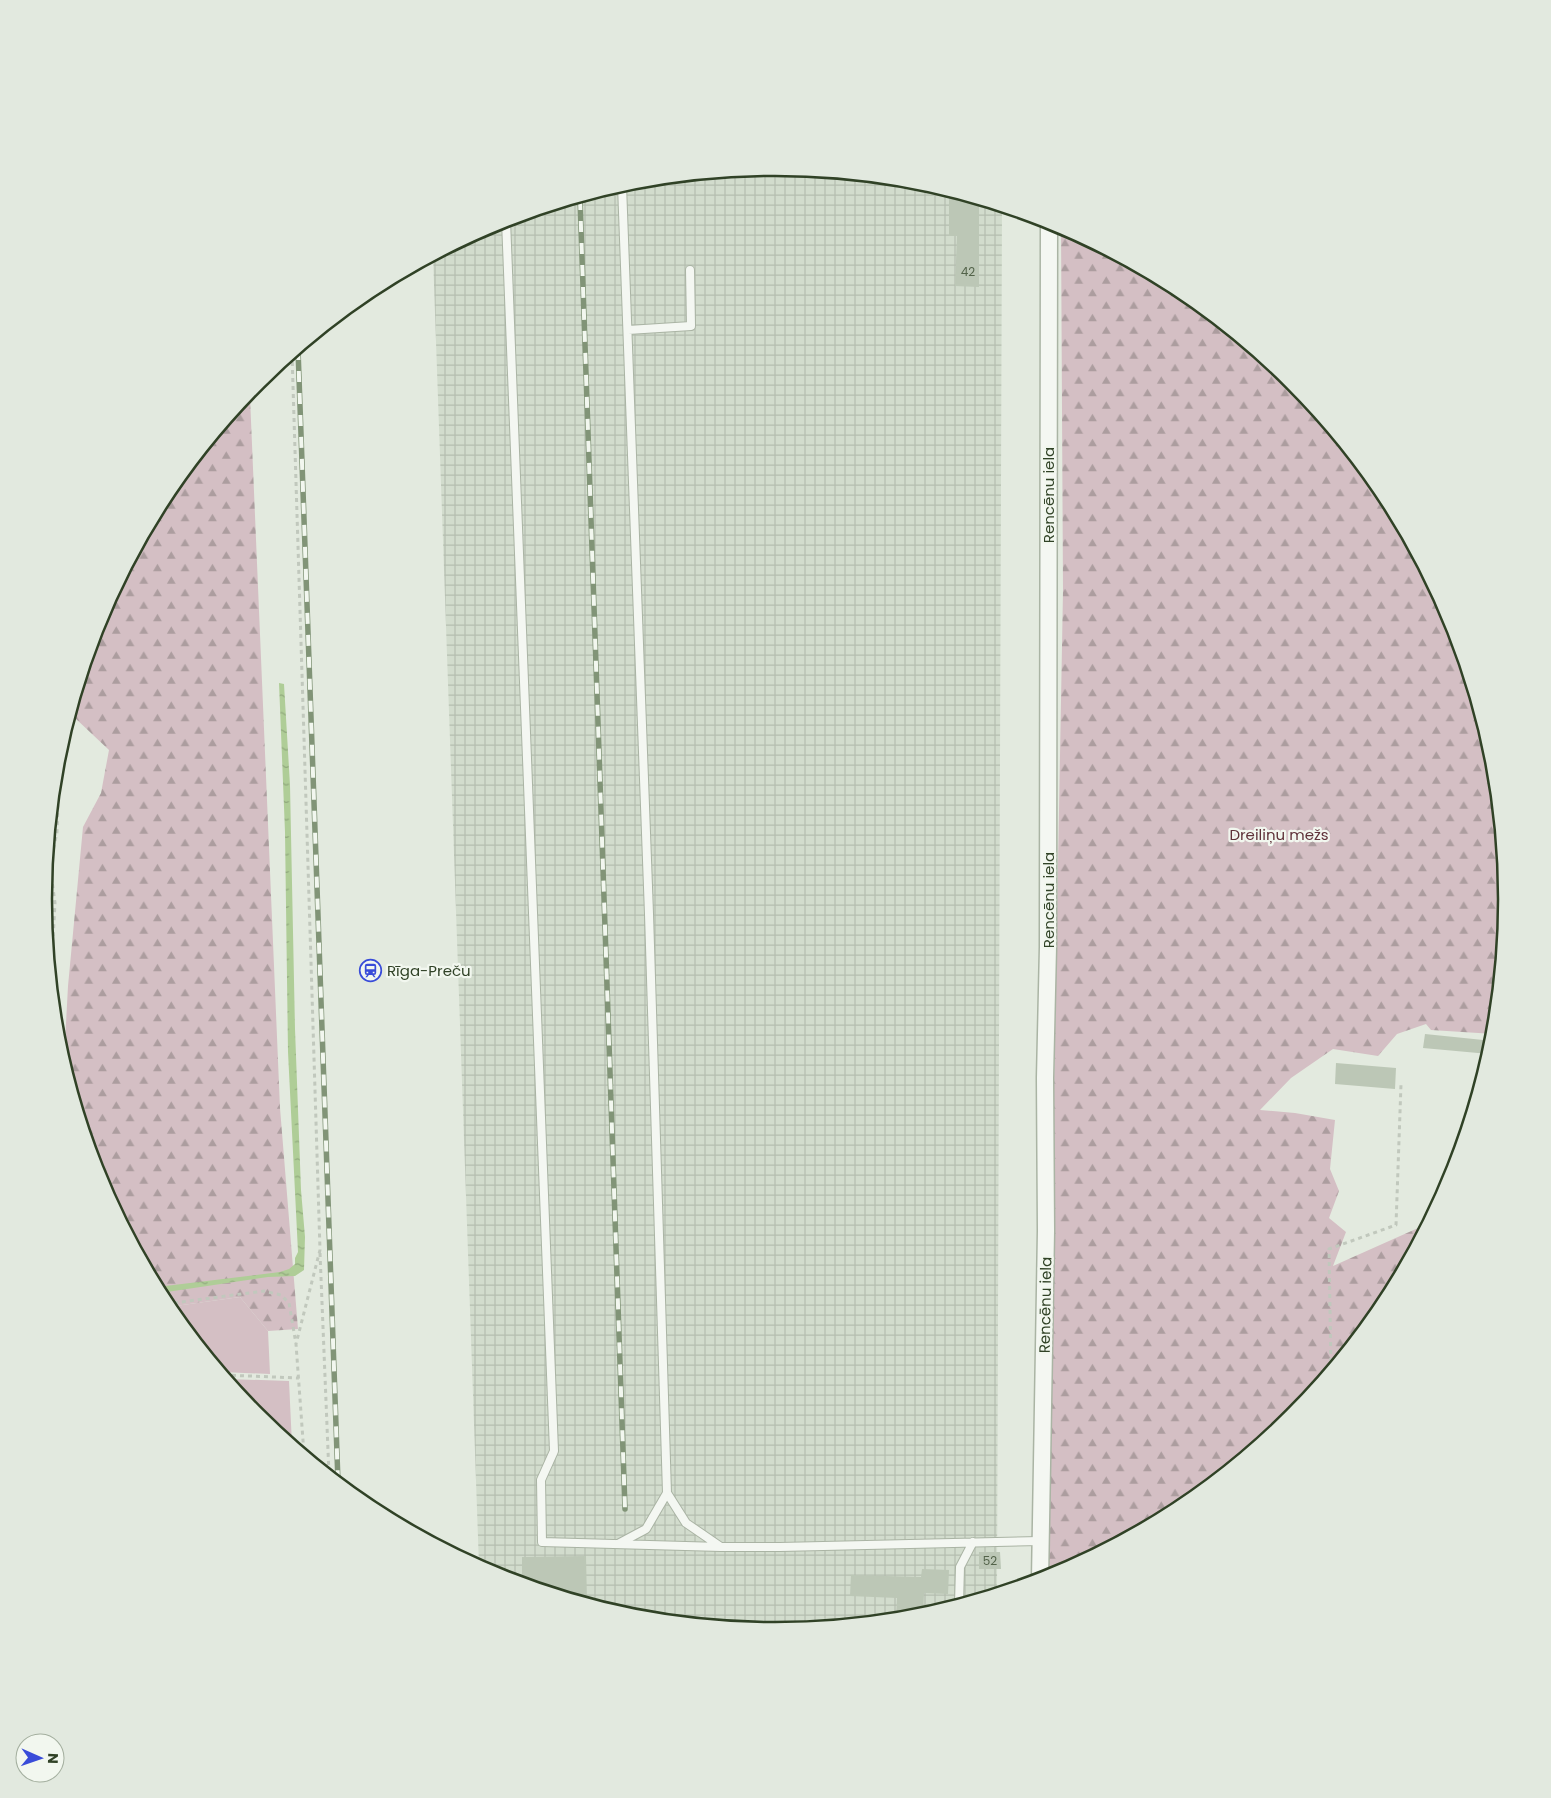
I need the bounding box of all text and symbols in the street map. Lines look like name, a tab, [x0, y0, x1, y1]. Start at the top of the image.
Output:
house number: 42	[961, 263, 975, 280]
street label: Rencēnu iela	[1038, 447, 1059, 543]
park label: Dreiliņu mežs	[1229, 824, 1329, 845]
street label: Rencēnu iela	[1038, 852, 1059, 948]
station icon: Rīga-Preču	[359, 958, 383, 982]
place label: Rīga-Preču	[387, 960, 471, 981]
street label: Rencēnu iela	[1034, 1257, 1056, 1353]
house number: 52	[983, 1552, 997, 1569]
north arrow	[15, 1733, 65, 1783]
text: N	[43, 1753, 63, 1764]

